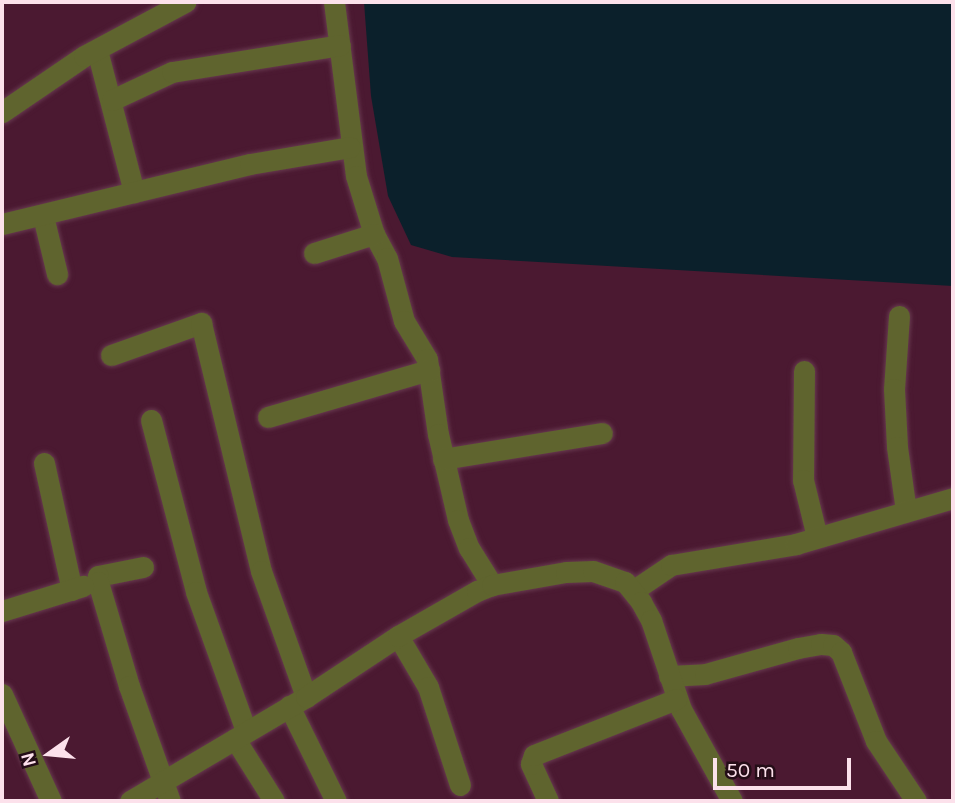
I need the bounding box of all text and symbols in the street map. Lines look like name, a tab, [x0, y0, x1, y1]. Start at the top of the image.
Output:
north arrow	[14, 719, 84, 789]
scale bar	[717, 744, 855, 788]
text: N	[16, 750, 41, 769]
text: 50 m	[726, 758, 775, 782]

